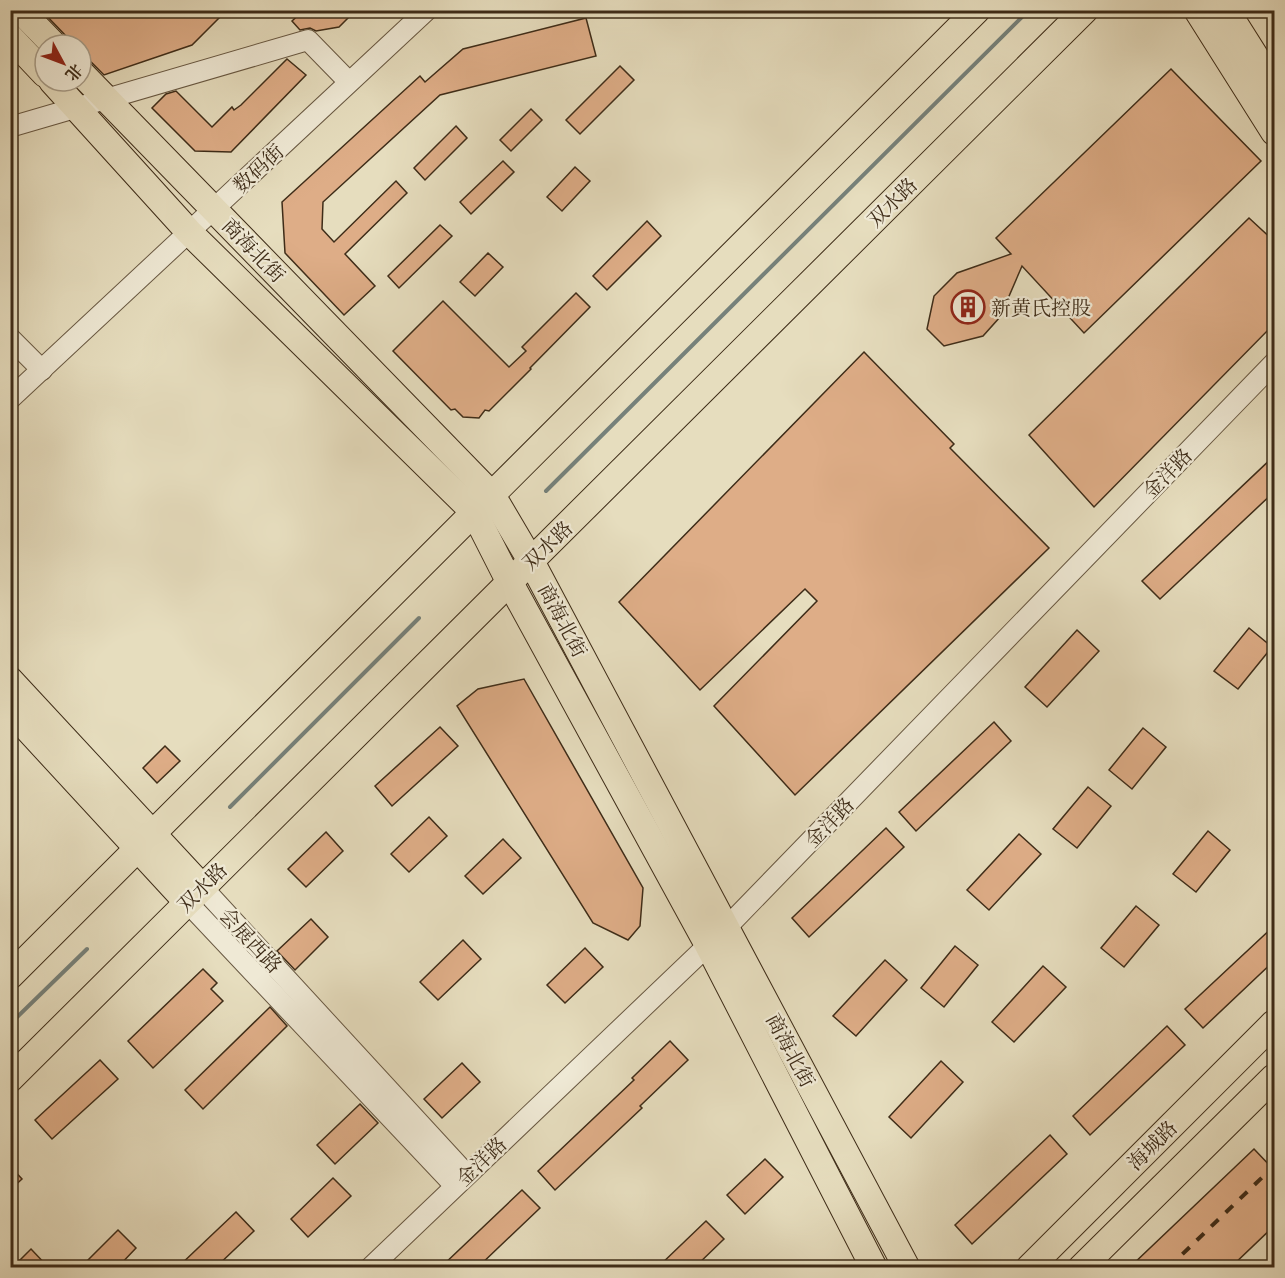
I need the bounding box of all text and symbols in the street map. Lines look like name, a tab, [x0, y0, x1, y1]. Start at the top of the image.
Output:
north arrow	[33, 33, 93, 93]
text: 北	[60, 59, 89, 87]
street label: 数码街	[226, 137, 290, 199]
street label: 双水路	[861, 171, 923, 233]
street label: 商海北街	[216, 211, 292, 289]
building icon: 新黄氏控股	[950, 289, 986, 325]
place label: 新黄氏控股	[991, 293, 1091, 322]
street label: 金洋路	[1136, 441, 1198, 505]
street label: 双水路	[515, 514, 579, 576]
street label: 商海北街	[531, 578, 595, 662]
street label: 金洋路	[798, 790, 860, 854]
street label: 双水路	[171, 856, 233, 918]
street label: 会展西路	[213, 901, 289, 979]
street label: 商海北街	[759, 1008, 823, 1092]
street label: 海城路	[1121, 1114, 1183, 1176]
street label: 金洋路	[449, 1130, 513, 1192]

